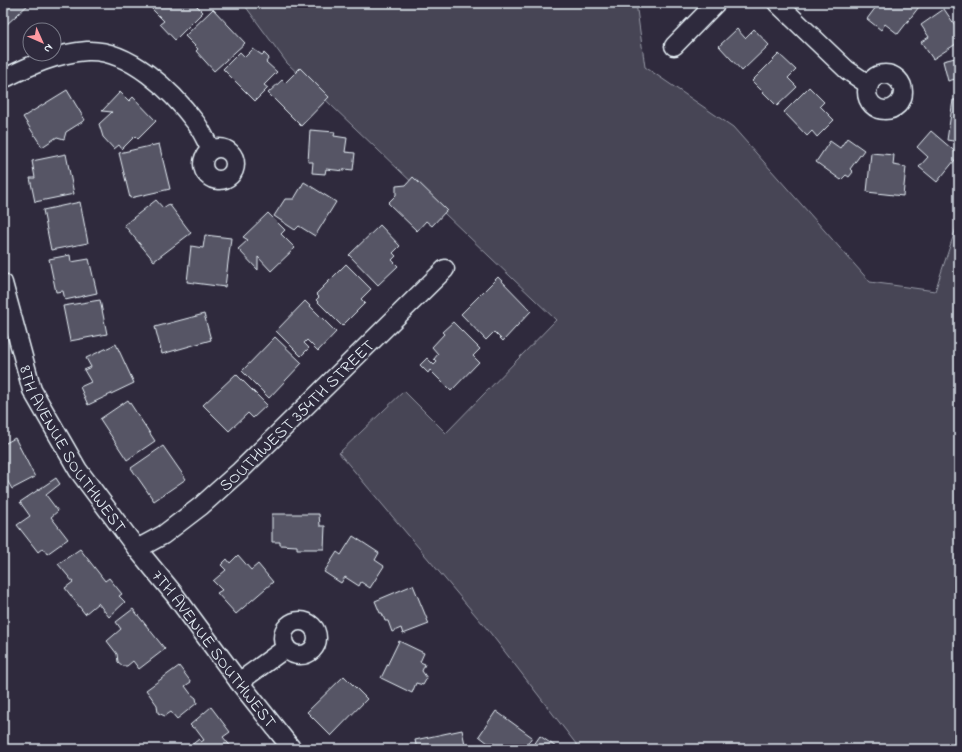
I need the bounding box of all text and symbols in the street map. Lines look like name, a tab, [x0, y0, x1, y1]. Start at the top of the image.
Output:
north arrow	[22, 22, 62, 62]
text: N	[40, 40, 57, 57]
street label: SOUTHWEST 354TH STREET	[214, 334, 381, 498]
street label: 8TH AVENUE SOUTHWEST	[12, 363, 132, 539]
street label: 7TH AVENUE SOUTHWEST	[145, 565, 282, 734]

